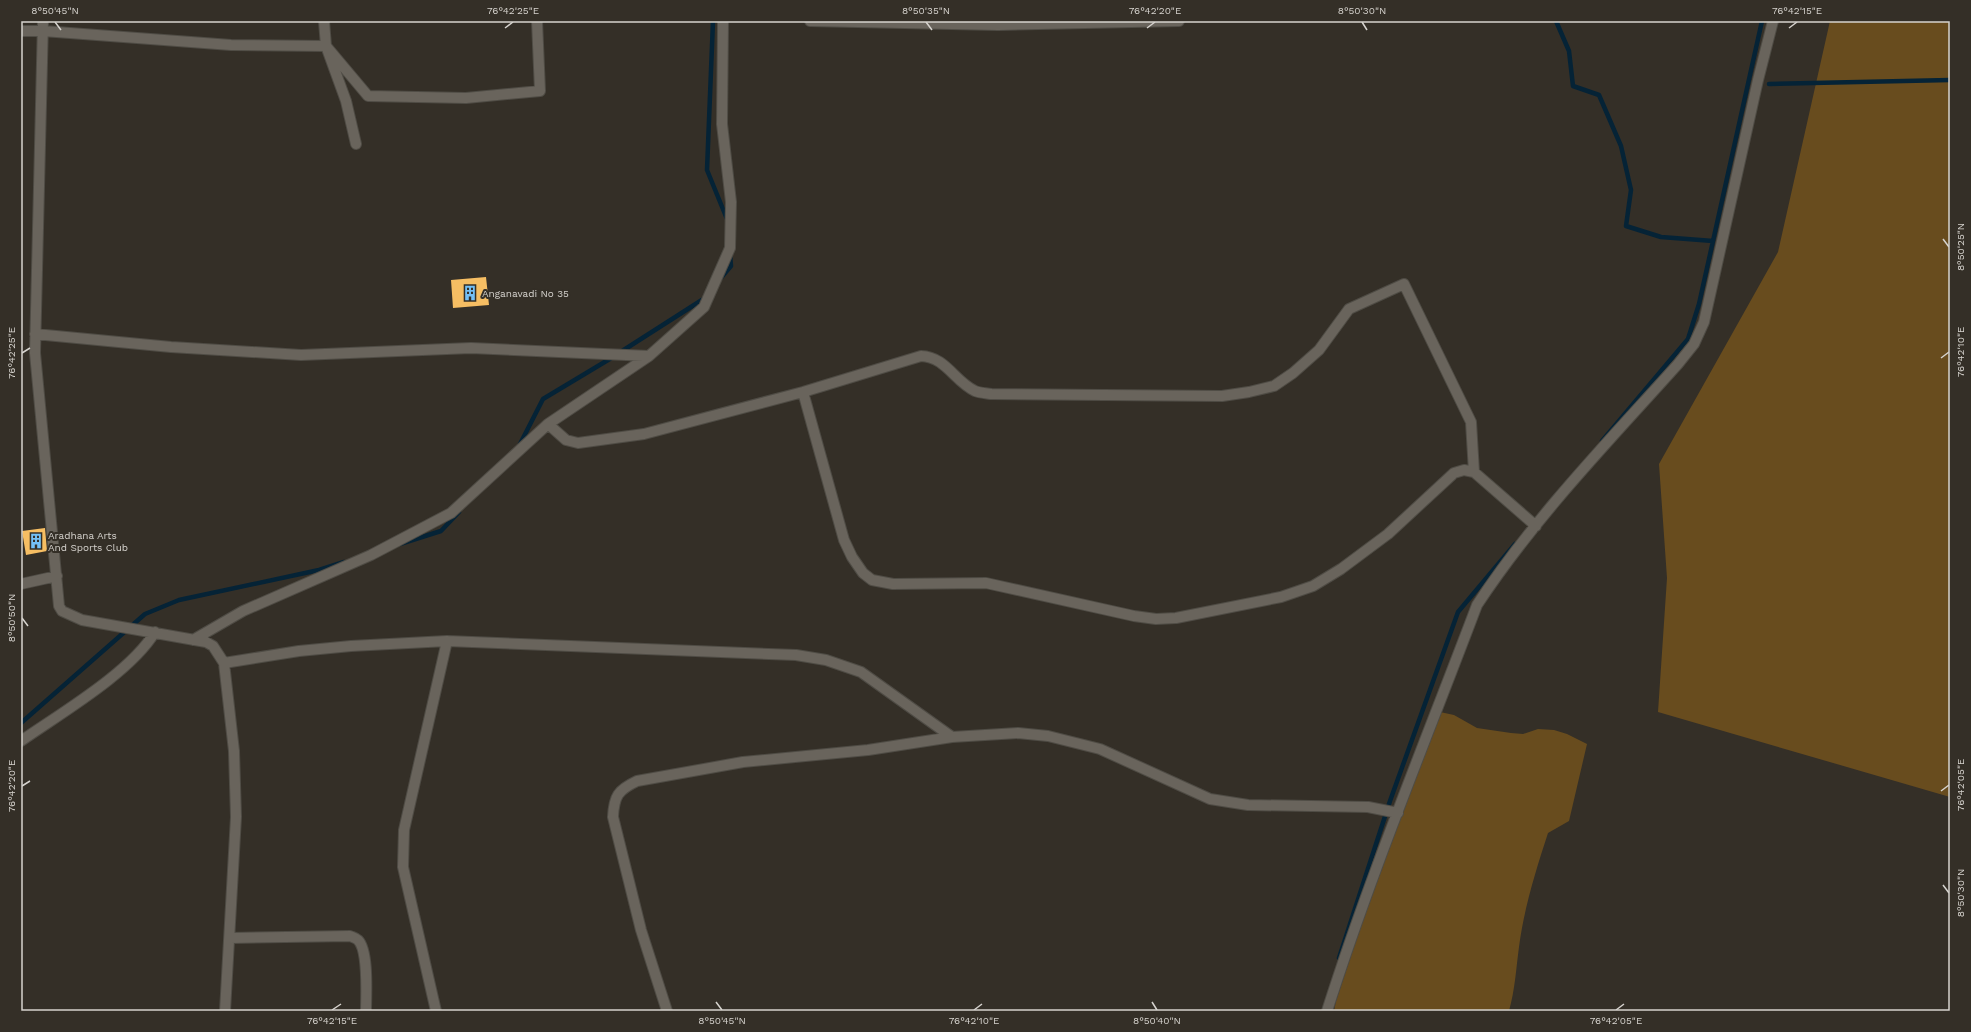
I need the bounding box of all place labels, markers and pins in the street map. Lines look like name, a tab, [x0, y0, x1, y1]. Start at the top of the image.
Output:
building icon: Anganavadi No 35	[461, 284, 479, 302]
place label: Anganavadi No 35	[482, 288, 569, 299]
place label: Aradhana Arts And Sports Club	[48, 530, 128, 553]
building icon: Aradhana Arts And Sports Club	[27, 532, 45, 550]

